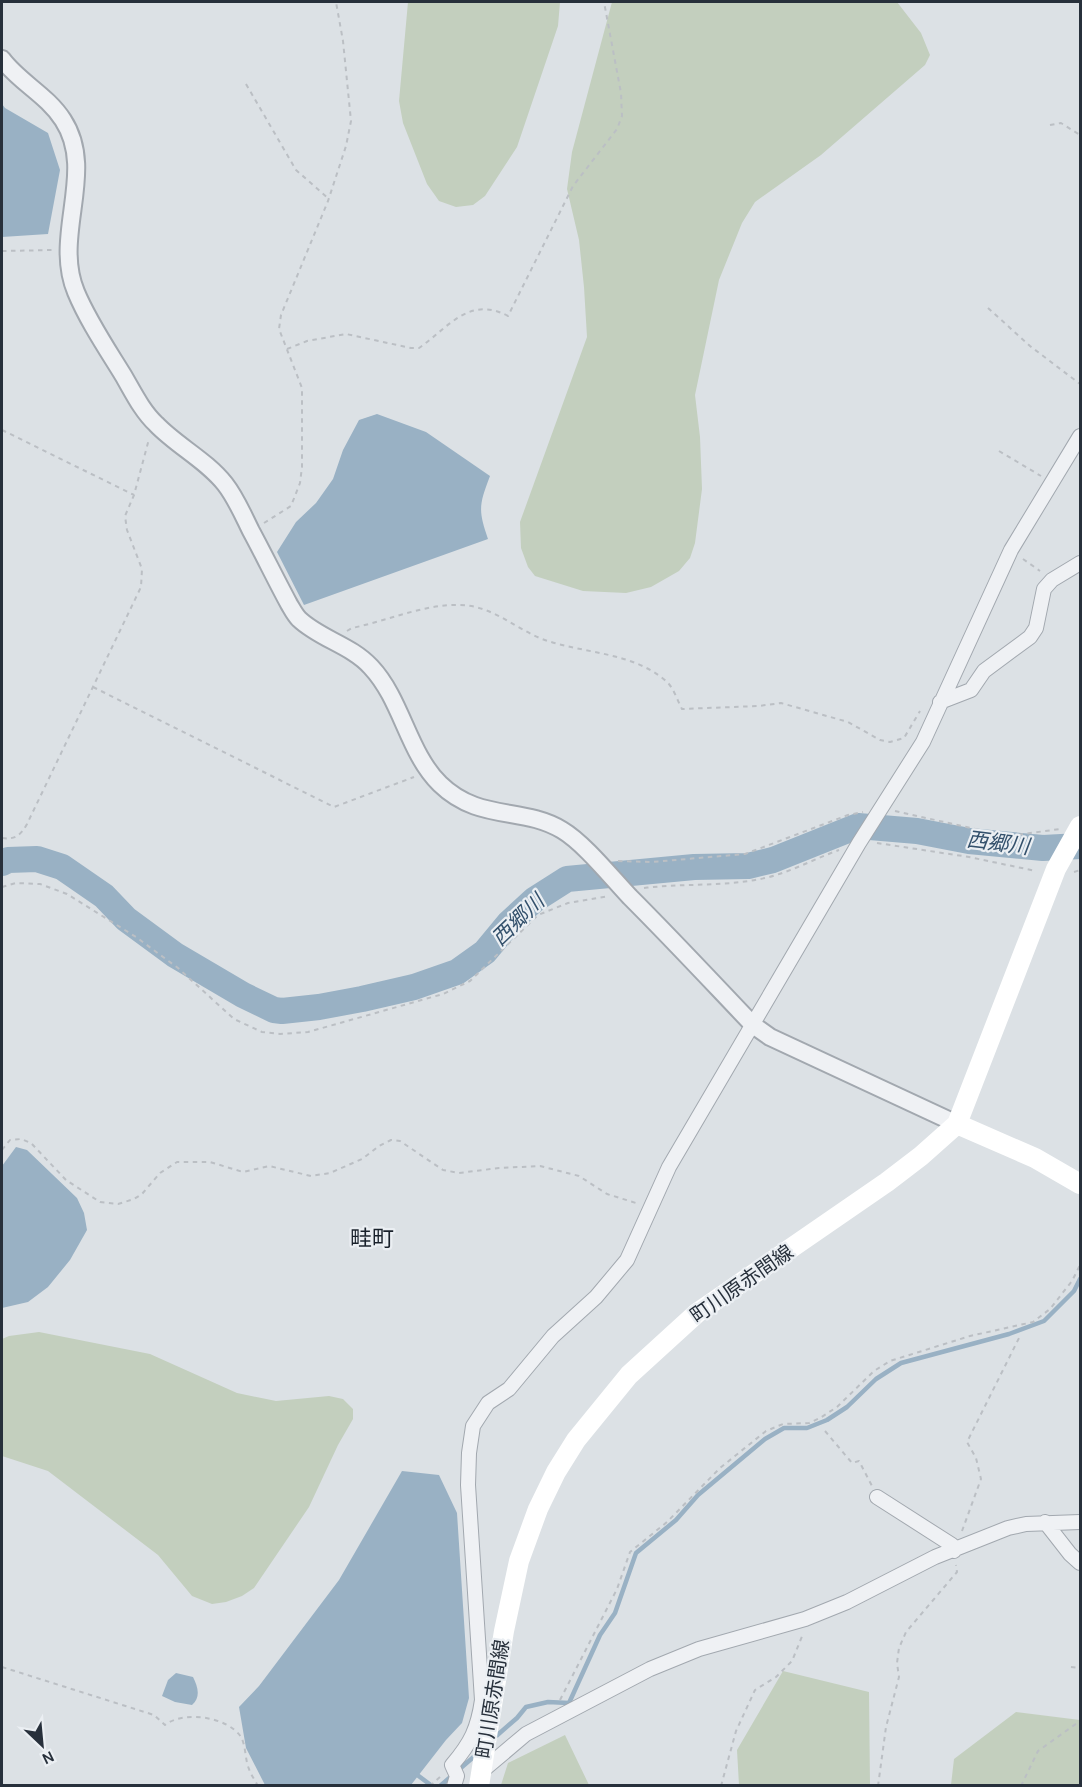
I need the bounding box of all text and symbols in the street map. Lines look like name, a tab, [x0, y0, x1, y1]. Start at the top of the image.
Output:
water label: 西郷川	[965, 827, 1033, 859]
water label: 西郷川	[487, 888, 550, 951]
district label: 畦町	[350, 1226, 394, 1252]
street label: 町川原赤間線	[686, 1240, 798, 1328]
street label: 町川原赤間線	[472, 1638, 514, 1760]
north arrow	[12, 1715, 72, 1775]
text: N	[39, 1747, 58, 1769]

